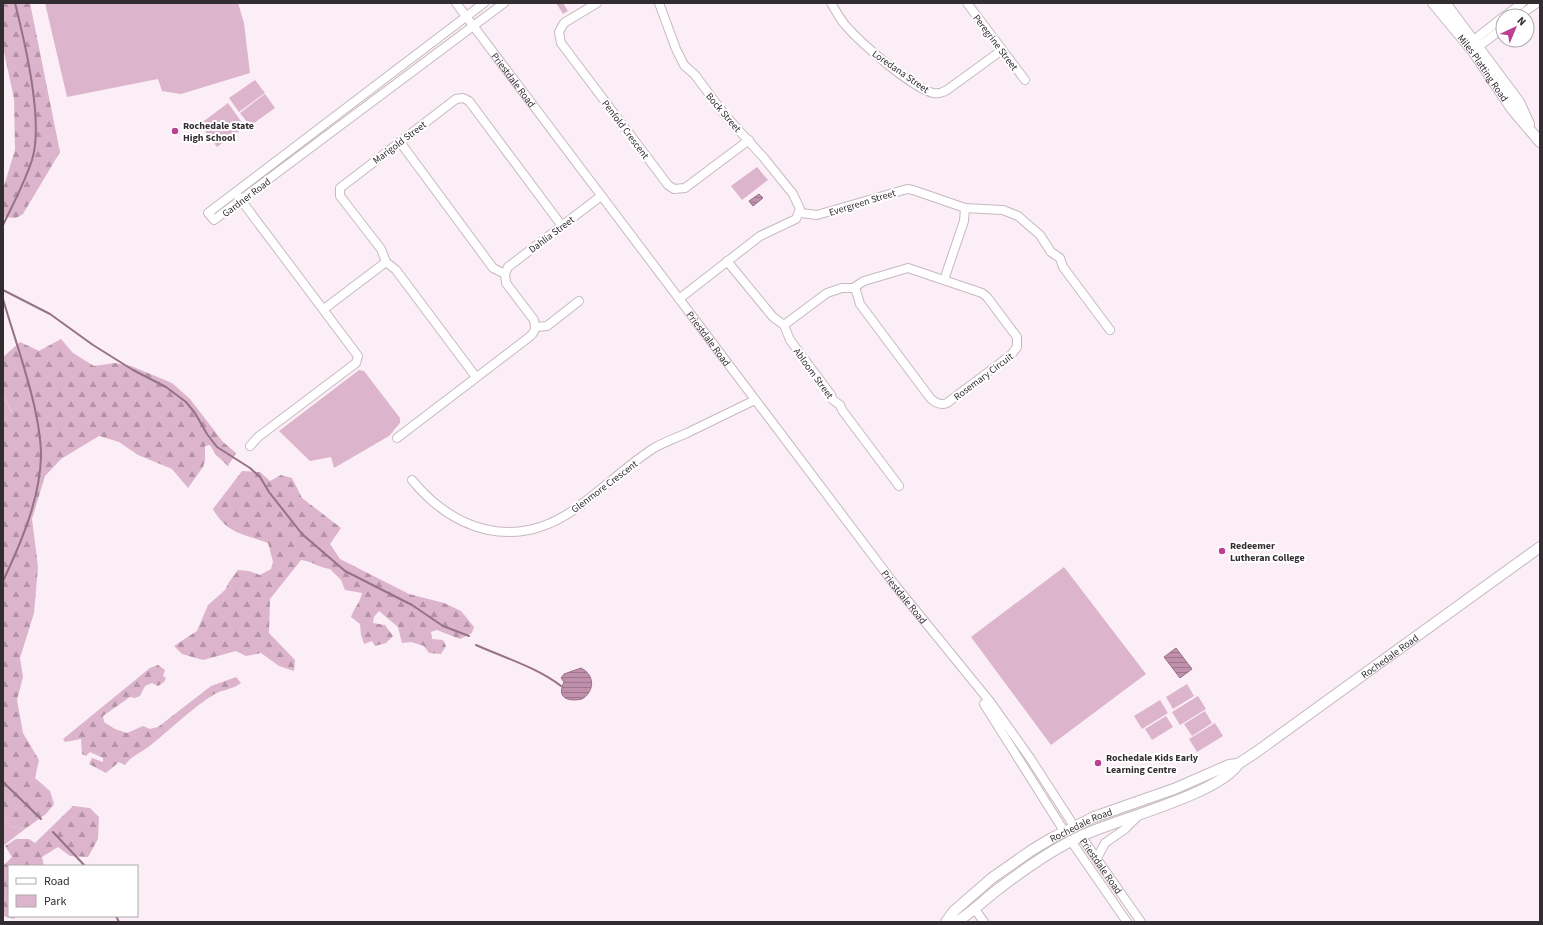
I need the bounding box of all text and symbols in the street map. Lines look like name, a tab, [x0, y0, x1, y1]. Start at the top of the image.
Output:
north arrow	[1495, 8, 1535, 48]
street label: Peregrine Street	[969, 12, 1021, 74]
text: N	[1514, 13, 1529, 29]
street label: Miles Platting Road	[1454, 32, 1511, 105]
street label: Loredana Street	[869, 47, 932, 97]
street label: Priestdale Road	[488, 50, 538, 111]
street label: Bock Street	[702, 90, 744, 136]
street label: Penfold Crescent	[598, 97, 652, 162]
street label: Marigold Street	[370, 118, 430, 168]
place label: Rochedale State High School	[183, 119, 254, 145]
marker: Rochedale State High School	[170, 126, 180, 136]
street label: Gardner Road	[219, 175, 274, 221]
street label: Evergreen Street	[827, 186, 898, 220]
street label: Dahlia Street	[526, 213, 578, 257]
street label: Priestdale Road	[683, 309, 733, 369]
street label: Abloom Street	[790, 345, 837, 402]
street label: Rosemary Circuit	[951, 349, 1017, 404]
street label: Glenmore Crescent	[569, 457, 641, 516]
place label: Redeemer Lutheran College	[1230, 539, 1305, 565]
marker: Redeemer Lutheran College	[1217, 546, 1227, 556]
street label: Priestdale Road	[878, 567, 930, 627]
street label: Rochedale Road	[1359, 631, 1422, 682]
place label: Rochedale Kids Early Learning Centre	[1106, 751, 1199, 777]
marker: Rochedale Kids Early Learning Centre	[1093, 758, 1103, 768]
street label: Rochedale Road	[1048, 805, 1114, 846]
street label: Priestdale Road	[1076, 835, 1125, 897]
legend	[8, 865, 138, 917]
text: Road	[44, 873, 70, 890]
text: Park	[44, 893, 66, 910]

